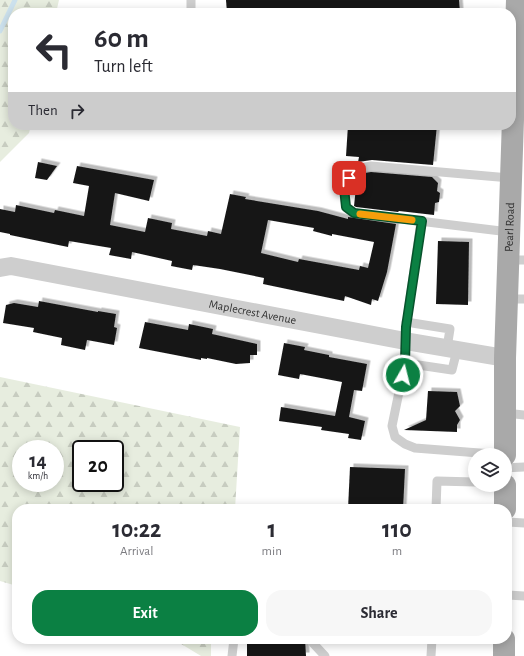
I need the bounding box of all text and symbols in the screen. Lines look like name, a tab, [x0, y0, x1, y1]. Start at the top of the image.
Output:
icon: left	[28, 24, 80, 76]
text: 60 m	[94, 25, 149, 53]
text: Turn left	[94, 58, 153, 76]
icon: right	[66, 100, 88, 122]
text: Then	[28, 103, 58, 118]
pin	[332, 161, 366, 195]
icon: arrive	[338, 167, 360, 189]
street label: Pearl Road	[503, 202, 516, 252]
street label: Maplecrest Avenue	[208, 298, 297, 326]
position arrow	[382, 354, 424, 396]
speed limit sign: 20	[72, 440, 124, 492]
map controls	[468, 448, 512, 492]
button: layers	[468, 448, 512, 492]
text: 14	[29, 451, 47, 471]
text: km/h	[28, 471, 48, 481]
text: 10:22	[112, 518, 161, 542]
text: 1	[267, 518, 276, 542]
text: 110	[382, 518, 412, 542]
text: Arrival	[120, 545, 154, 558]
text: min	[262, 545, 282, 558]
text: m	[392, 545, 402, 558]
button: Exit	[32, 590, 258, 636]
button: Share	[266, 590, 492, 636]

